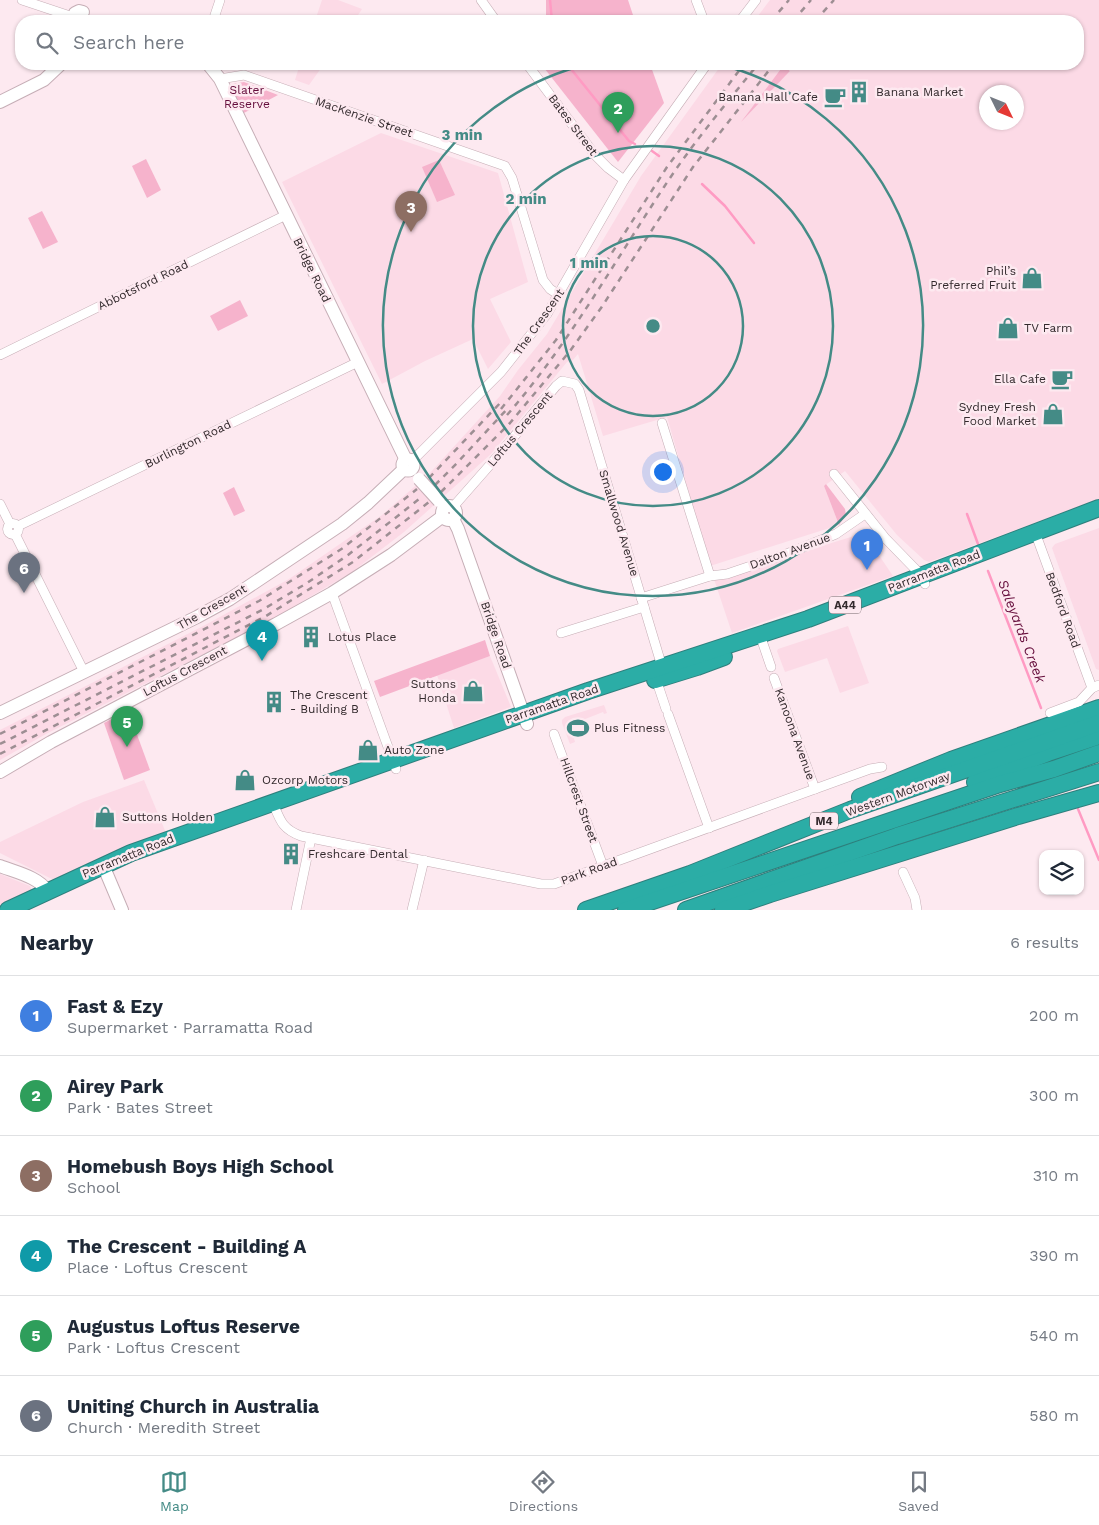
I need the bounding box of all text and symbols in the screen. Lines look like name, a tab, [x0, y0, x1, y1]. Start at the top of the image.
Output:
search box	[15, 15, 1084, 70]
icon: search	[33, 29, 61, 57]
text: Search here	[73, 31, 184, 54]
building icon: Banana Market	[846, 79, 872, 105]
park label: Slater Reserve	[224, 83, 270, 111]
cafe icon: Banana Hall Cafe	[822, 84, 848, 110]
place label: Banana Market	[876, 85, 963, 99]
north arrow	[979, 85, 1024, 130]
place label: Banana Hall Cafe	[718, 90, 818, 104]
street label: Bates Street	[545, 92, 601, 158]
pin: 2	[602, 92, 634, 133]
street label: MacKenzie Street	[313, 94, 415, 140]
text: 3 min	[442, 126, 482, 144]
text: 2 min	[505, 190, 547, 208]
pin: 3	[395, 191, 427, 232]
street label: Bridge Road	[290, 235, 334, 305]
text: 1 min	[570, 254, 608, 272]
street label: Abbotsford Road	[96, 257, 190, 313]
place label: Phil’s Preferred Fruit	[930, 264, 1016, 292]
shop icon: Phil’s Preferred Fruit	[1019, 265, 1045, 291]
street label: The Crescent	[511, 286, 567, 358]
shop icon: TV Farm	[995, 315, 1021, 341]
centre of rings	[644, 317, 662, 335]
place label: TV Farm	[1024, 321, 1073, 335]
cafe icon: Ella Cafe	[1049, 366, 1075, 392]
place label: Ella Cafe	[994, 372, 1046, 386]
street label: Loftus Crescent	[485, 389, 555, 469]
place label: Sydney Fresh Food Market	[959, 400, 1036, 428]
shop icon: Sydney Fresh Food Market	[1040, 401, 1066, 427]
street label: Burlington Road	[143, 417, 233, 471]
your location	[650, 459, 676, 485]
street label: Smallwood Avenue	[596, 468, 642, 578]
pin: 1	[851, 529, 883, 570]
street label: Dalton Avenue	[748, 530, 832, 572]
street label: Parramatta Road	[886, 547, 982, 595]
pin: 6	[8, 552, 40, 593]
street label: Bedford Road	[1043, 570, 1083, 650]
water label: Saleyards Creek	[995, 577, 1049, 685]
street label: The Crescent	[175, 582, 249, 632]
road number: A44	[829, 596, 861, 614]
street label: Bridge Road	[478, 600, 514, 670]
pin: 4	[246, 620, 278, 661]
building icon: Lotus Place	[298, 624, 324, 650]
place label: Lotus Place	[328, 630, 396, 644]
street label: Loftus Crescent	[141, 643, 229, 699]
place label: Suttons Honda	[411, 677, 456, 705]
shop icon: Suttons Honda	[460, 678, 486, 704]
street label: Parramatta Road	[504, 681, 600, 727]
street label: Kanoona Avenue	[772, 686, 818, 782]
place label: The Crescent - Building B	[290, 688, 368, 716]
building icon: The Crescent - Building B	[261, 689, 287, 715]
pin: 5	[111, 706, 143, 747]
sports icon: Plus Fitness	[565, 715, 591, 741]
place label: Plus Fitness	[594, 721, 665, 735]
shop icon: Auto Zone	[355, 737, 381, 763]
place label: Auto Zone	[384, 743, 444, 757]
street label: Hillcrest Street	[557, 756, 601, 844]
shop icon: Ozcorp Motors	[232, 767, 258, 793]
street label: Western Motorway	[844, 768, 953, 819]
place label: Ozcorp Motors	[262, 773, 348, 787]
shop icon: Suttons Holden	[92, 804, 118, 830]
place label: Suttons Holden	[122, 810, 213, 824]
road number: M4	[810, 812, 838, 829]
street label: Parramatta Road	[80, 831, 176, 881]
building icon: Freshcare Dental	[278, 841, 304, 867]
place label: Freshcare Dental	[308, 847, 408, 861]
map controls	[1039, 850, 1084, 895]
button: layers	[1039, 850, 1084, 895]
street label: Park Road	[559, 854, 619, 888]
text: Nearby	[20, 930, 93, 955]
text: 6 results	[1010, 933, 1079, 952]
text: Fast & Ezy	[67, 995, 163, 1018]
text: 1	[33, 1006, 39, 1025]
text: 200 m	[1029, 1006, 1079, 1025]
text: Supermarket · Parramatta Road	[67, 1018, 313, 1037]
text: Airey Park	[67, 1075, 164, 1098]
text: 2	[31, 1086, 41, 1105]
text: 300 m	[1029, 1086, 1079, 1105]
text: Park · Bates Street	[67, 1098, 213, 1117]
text: Homebush Boys High School	[67, 1155, 334, 1178]
text: 3	[31, 1166, 41, 1185]
text: 310 m	[1033, 1166, 1079, 1185]
text: School	[67, 1178, 120, 1197]
text: The Crescent - Building A	[67, 1235, 306, 1258]
text: 4	[31, 1246, 41, 1265]
text: 390 m	[1029, 1246, 1079, 1265]
text: Place · Loftus Crescent	[67, 1258, 248, 1277]
text: Augustus Loftus Reserve	[67, 1315, 300, 1338]
text: 5	[31, 1326, 41, 1345]
text: 540 m	[1029, 1326, 1079, 1345]
text: Park · Loftus Crescent	[67, 1338, 240, 1357]
text: Uniting Church in Australia	[67, 1395, 319, 1418]
text: 6	[31, 1406, 41, 1425]
text: 580 m	[1029, 1406, 1079, 1425]
text: Church · Meredith Street	[67, 1418, 260, 1437]
tab: Map	[160, 1468, 189, 1514]
tab: Directions	[509, 1468, 578, 1514]
tab: Saved	[898, 1468, 939, 1514]

